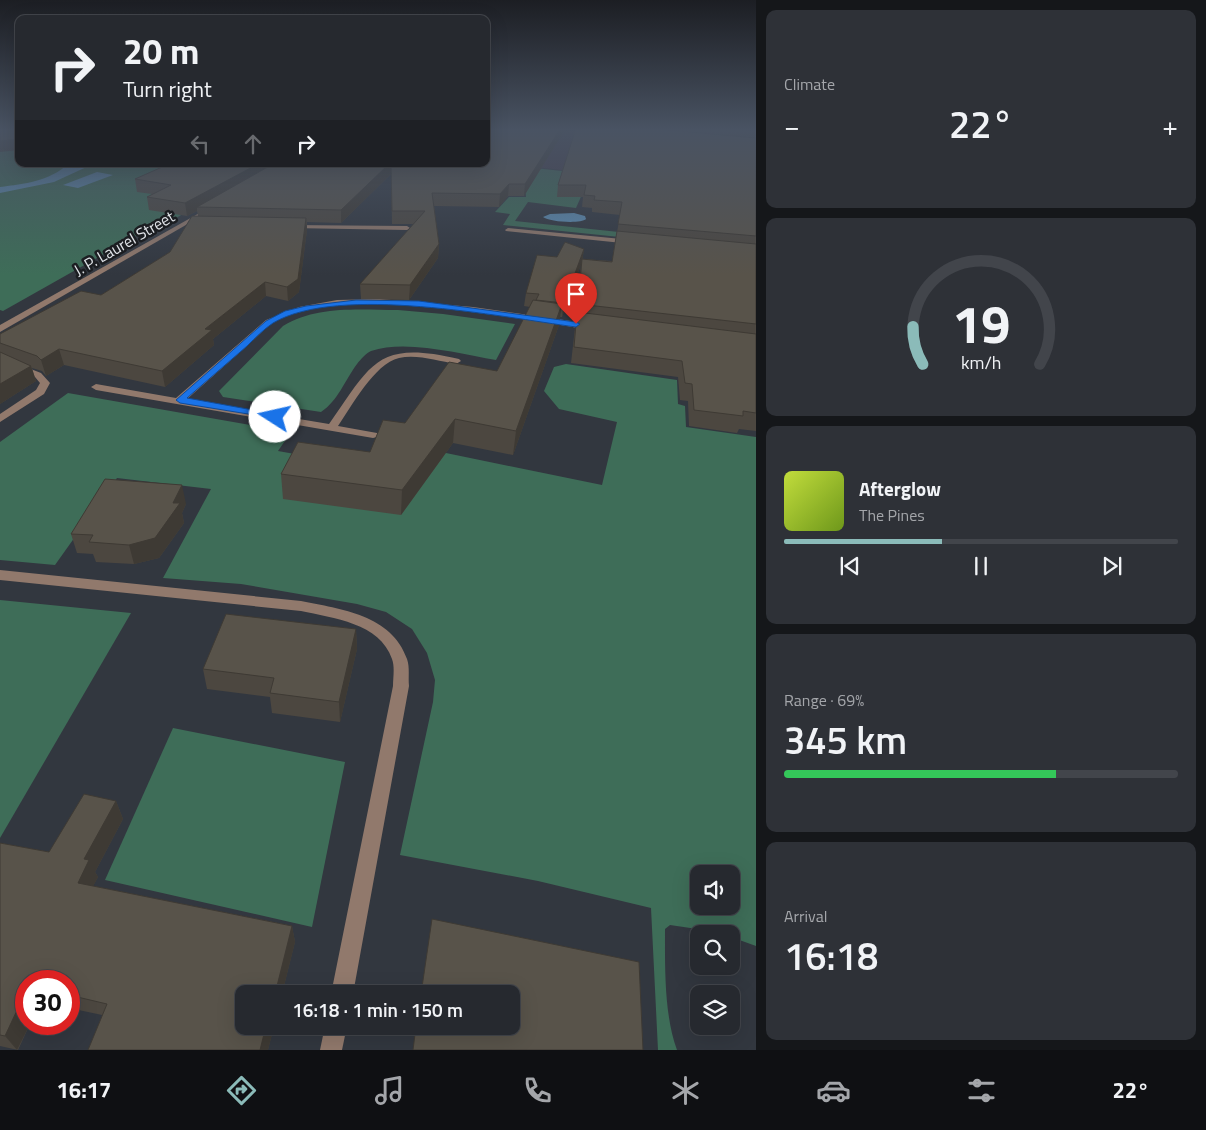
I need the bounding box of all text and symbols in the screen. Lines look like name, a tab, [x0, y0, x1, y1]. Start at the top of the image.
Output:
text: 20 m	[123, 24, 199, 78]
icon: right	[40, 35, 105, 100]
text: Turn right	[123, 72, 212, 106]
text: Climate	[784, 72, 835, 96]
text: 22°	[949, 95, 1013, 153]
text: −	[784, 104, 800, 147]
text: +	[1162, 104, 1178, 147]
icon: left	[186, 130, 214, 158]
icon: ahead	[239, 130, 267, 158]
icon: right	[292, 130, 320, 158]
street label: J. P. Laurel Street	[69, 204, 179, 282]
pin	[555, 273, 597, 324]
icon: arrive	[562, 280, 590, 308]
text: 19	[952, 284, 1010, 363]
text: km/h	[961, 349, 1001, 376]
position arrow	[248, 390, 300, 442]
text: Afterglow	[859, 474, 941, 503]
text: The Pines	[859, 503, 925, 527]
icon: previous	[836, 552, 864, 580]
icon: pause	[967, 552, 995, 580]
icon: next	[1098, 552, 1126, 580]
text: Range · 69%	[784, 688, 864, 712]
text: 345 km	[784, 711, 907, 769]
map controls	[690, 865, 740, 1035]
button: sound	[690, 865, 740, 915]
text: Arrival	[784, 904, 827, 928]
button: search	[690, 925, 740, 975]
text: 16:18	[784, 927, 878, 985]
speed limit sign: 30	[15, 970, 80, 1035]
button: layers	[690, 985, 740, 1035]
text: 16:18 · 1 min · 150 m	[292, 995, 463, 1024]
text: 16:17	[57, 1073, 111, 1107]
icon: directions	[224, 1073, 259, 1108]
icon: music	[372, 1073, 407, 1108]
icon: phone	[520, 1073, 555, 1108]
icon: climate	[668, 1073, 703, 1108]
icon: car	[816, 1073, 851, 1108]
icon: filters	[964, 1073, 999, 1108]
text: 22°	[1112, 1073, 1149, 1107]

